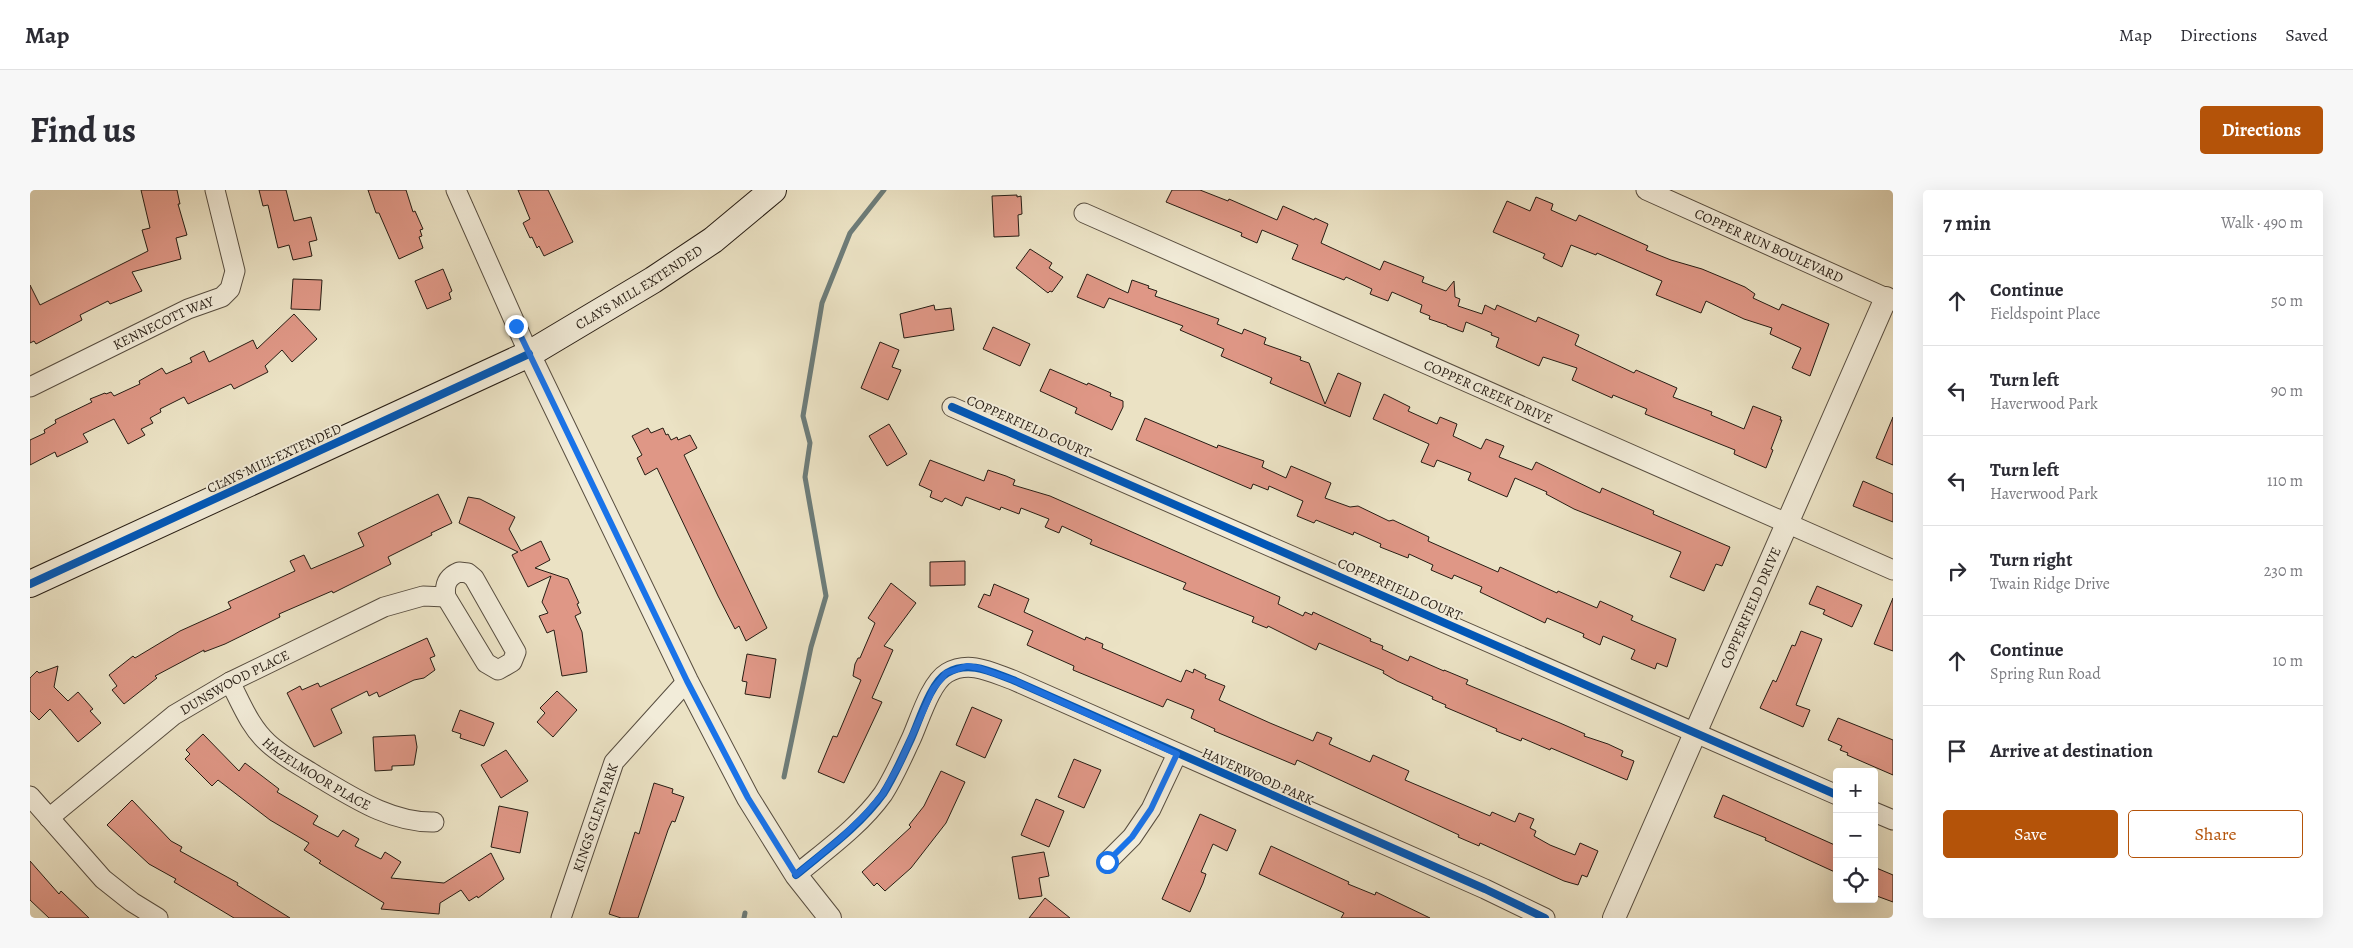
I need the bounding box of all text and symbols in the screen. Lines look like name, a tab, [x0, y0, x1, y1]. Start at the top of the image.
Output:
text: Map	[25, 19, 69, 51]
text: Map	[2119, 23, 2152, 47]
text: Directions	[2180, 23, 2257, 47]
text: Saved	[2285, 23, 2328, 47]
text: Find us	[30, 106, 136, 154]
button: Directions	[2200, 106, 2323, 154]
street label: COPPER RUN BOULEVARD	[1691, 204, 1847, 288]
text: 7 min	[1943, 209, 1991, 237]
text: Walk · 490 m	[2221, 212, 2303, 234]
street label: CLAYS MILL EXTENDED	[572, 241, 707, 334]
text: Continue	[1990, 277, 2064, 303]
icon: ahead	[1943, 287, 1971, 315]
text: 50 m	[2271, 290, 2303, 312]
street label: KENNECOTT WAY	[110, 292, 217, 355]
text: Fieldspoint Place	[1990, 303, 2101, 325]
route end	[505, 315, 528, 338]
street label: COPPER CREEK DRIVE	[1421, 355, 1556, 429]
text: Turn left	[1990, 367, 2059, 393]
icon: left	[1943, 377, 1971, 405]
text: 90 m	[2271, 380, 2303, 402]
street label: COPPERFIELD COURT	[964, 390, 1094, 463]
text: Haverwood Park	[1990, 393, 2098, 415]
street label: CLAYS MILL EXTENDED	[204, 419, 345, 498]
text: Turn left	[1990, 457, 2059, 483]
icon: left	[1943, 467, 1971, 495]
text: 110 m	[2267, 470, 2303, 492]
text: Haverwood Park	[1990, 483, 2098, 505]
street label: COPPERFIELD DRIVE	[1716, 544, 1786, 671]
text: Turn right	[1990, 547, 2072, 573]
street label: COPPERFIELD COURT	[1335, 553, 1465, 626]
icon: right	[1943, 557, 1971, 585]
text: 230 m	[2264, 560, 2303, 582]
text: Twain Ridge Drive	[1990, 573, 2110, 595]
text: Continue	[1990, 637, 2064, 663]
street label: DUNSWOOD PLACE	[176, 645, 293, 719]
icon: ahead	[1943, 647, 1971, 675]
text: 10 m	[2273, 650, 2303, 672]
text: Spring Run Road	[1990, 663, 2101, 685]
street label: HAZELMOOR PLACE	[258, 733, 374, 815]
icon: arrive	[1943, 737, 1971, 765]
text: Arrive at destination	[1990, 738, 2153, 764]
street label: HAVERWOOD PARK	[1199, 743, 1317, 810]
street label: KINGS GLEN PARK	[568, 761, 623, 875]
map controls	[1833, 768, 1878, 903]
button: +	[1833, 768, 1878, 813]
button: Save	[1943, 810, 2118, 858]
button: Share	[2128, 810, 2303, 858]
button: −	[1833, 813, 1878, 858]
route start	[1096, 851, 1119, 874]
button: locate	[1833, 858, 1878, 903]

